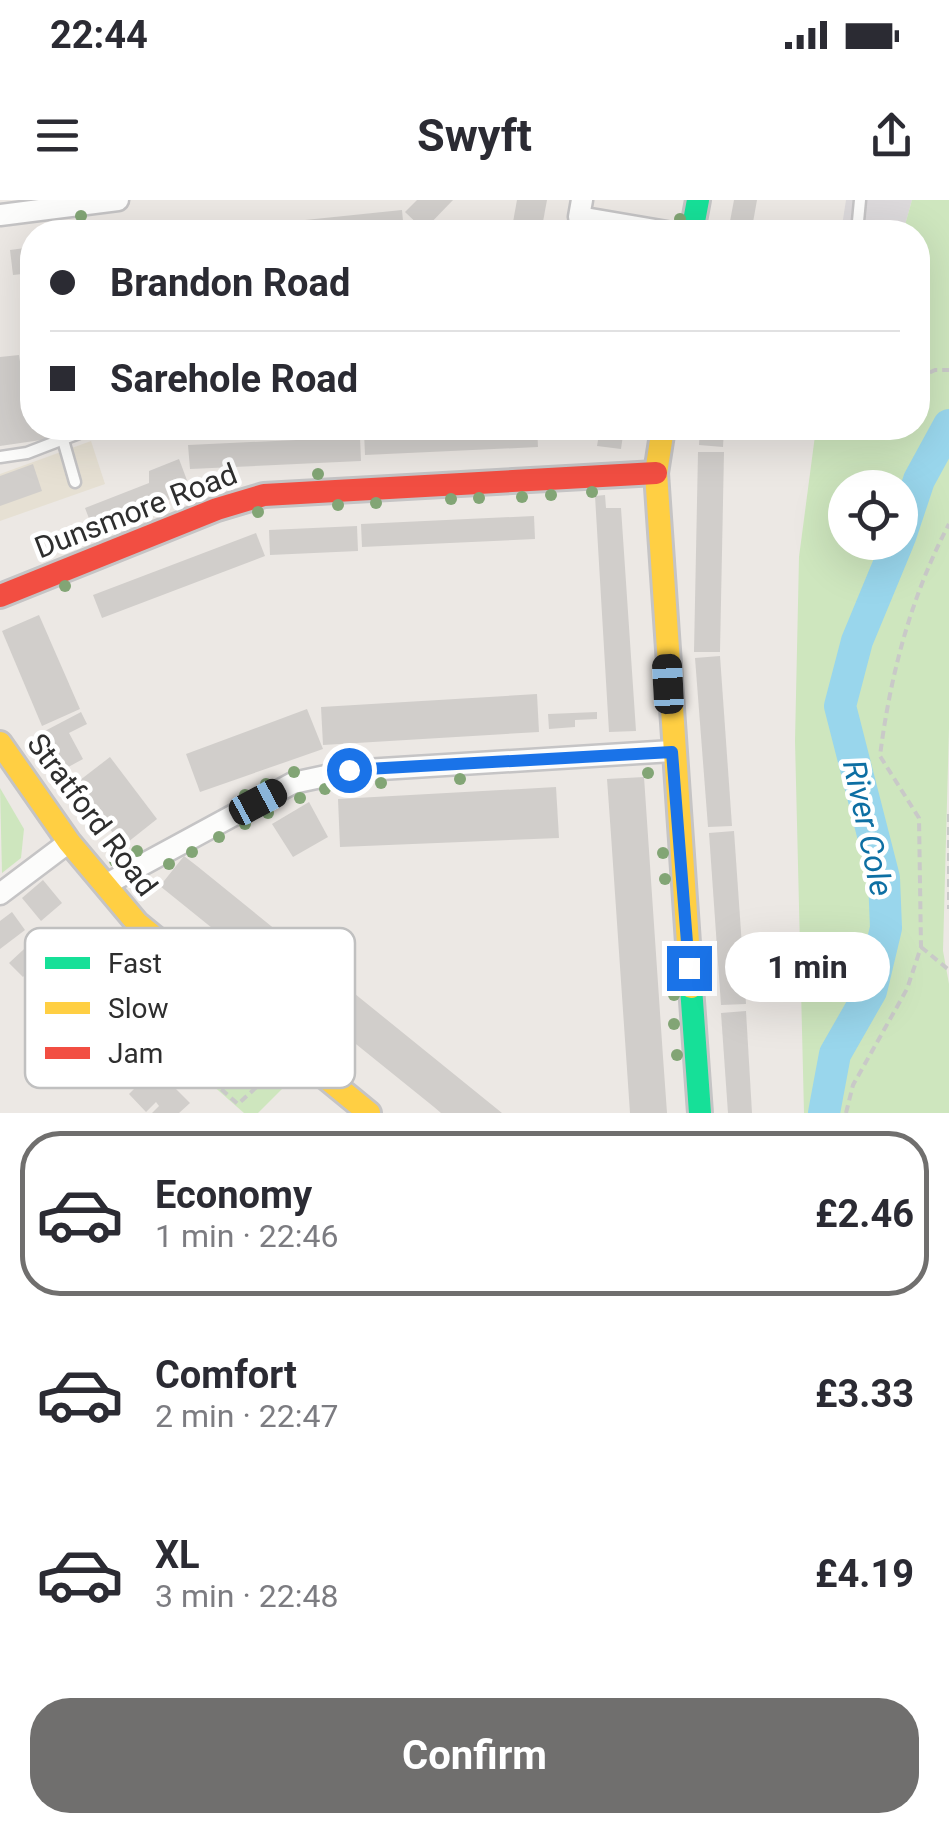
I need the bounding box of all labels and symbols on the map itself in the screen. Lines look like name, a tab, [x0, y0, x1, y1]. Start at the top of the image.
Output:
street label: Dunsmore Road	[30, 456, 242, 565]
car	[651, 653, 685, 715]
street label: Stratford Road	[20, 727, 165, 903]
route start	[327, 748, 372, 793]
water label: River Cole	[835, 756, 901, 900]
car	[224, 775, 292, 829]
legend	[25, 928, 355, 1088]
callout: 1 min	[724, 933, 889, 1003]
route end	[667, 946, 712, 991]
text: Fast	[108, 947, 162, 980]
text: Slow	[108, 992, 168, 1025]
text: Jam	[108, 1037, 163, 1070]

